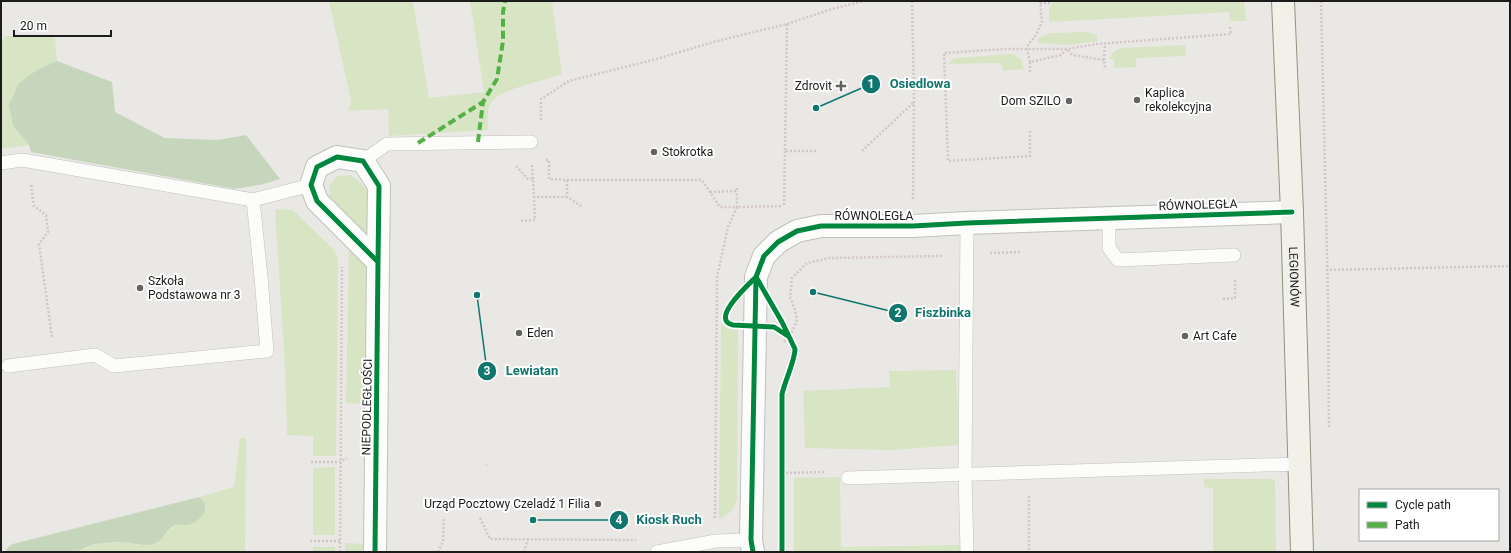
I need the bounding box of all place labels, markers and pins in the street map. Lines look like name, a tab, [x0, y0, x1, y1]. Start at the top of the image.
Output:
callout: Osiedlowa	[861, 71, 958, 96]
place label: Zdrovit	[795, 79, 832, 93]
marker: Zdrovit	[835, 80, 847, 92]
place label: Kaplica rekolekcyjna	[1145, 86, 1211, 114]
place label: Dom SZILO	[1001, 94, 1061, 108]
marker: Kaplica rekolekcyjna	[1132, 95, 1142, 105]
marker: Dom SZILO	[1064, 96, 1074, 106]
place label: Stokrotka	[662, 145, 713, 159]
marker: Stokrotka	[649, 147, 659, 157]
place label: Szkoła Podstawowa nr 3	[148, 274, 241, 302]
marker: Szkoła Podstawowa nr 3	[135, 283, 145, 293]
callout: Fiszbinka	[888, 300, 979, 325]
place label: Eden	[527, 326, 553, 340]
marker: Eden	[514, 328, 524, 338]
place label: Art Cafe	[1193, 329, 1237, 343]
marker: Art Cafe	[1180, 331, 1190, 341]
callout: Lewiatan	[477, 358, 566, 383]
place label: Urząd Pocztowy Czeladź 1 Filia	[424, 497, 590, 511]
marker: Urząd Pocztowy Czeladź 1 Filia	[593, 499, 603, 509]
callout: Kiosk Ruch	[609, 507, 710, 532]

